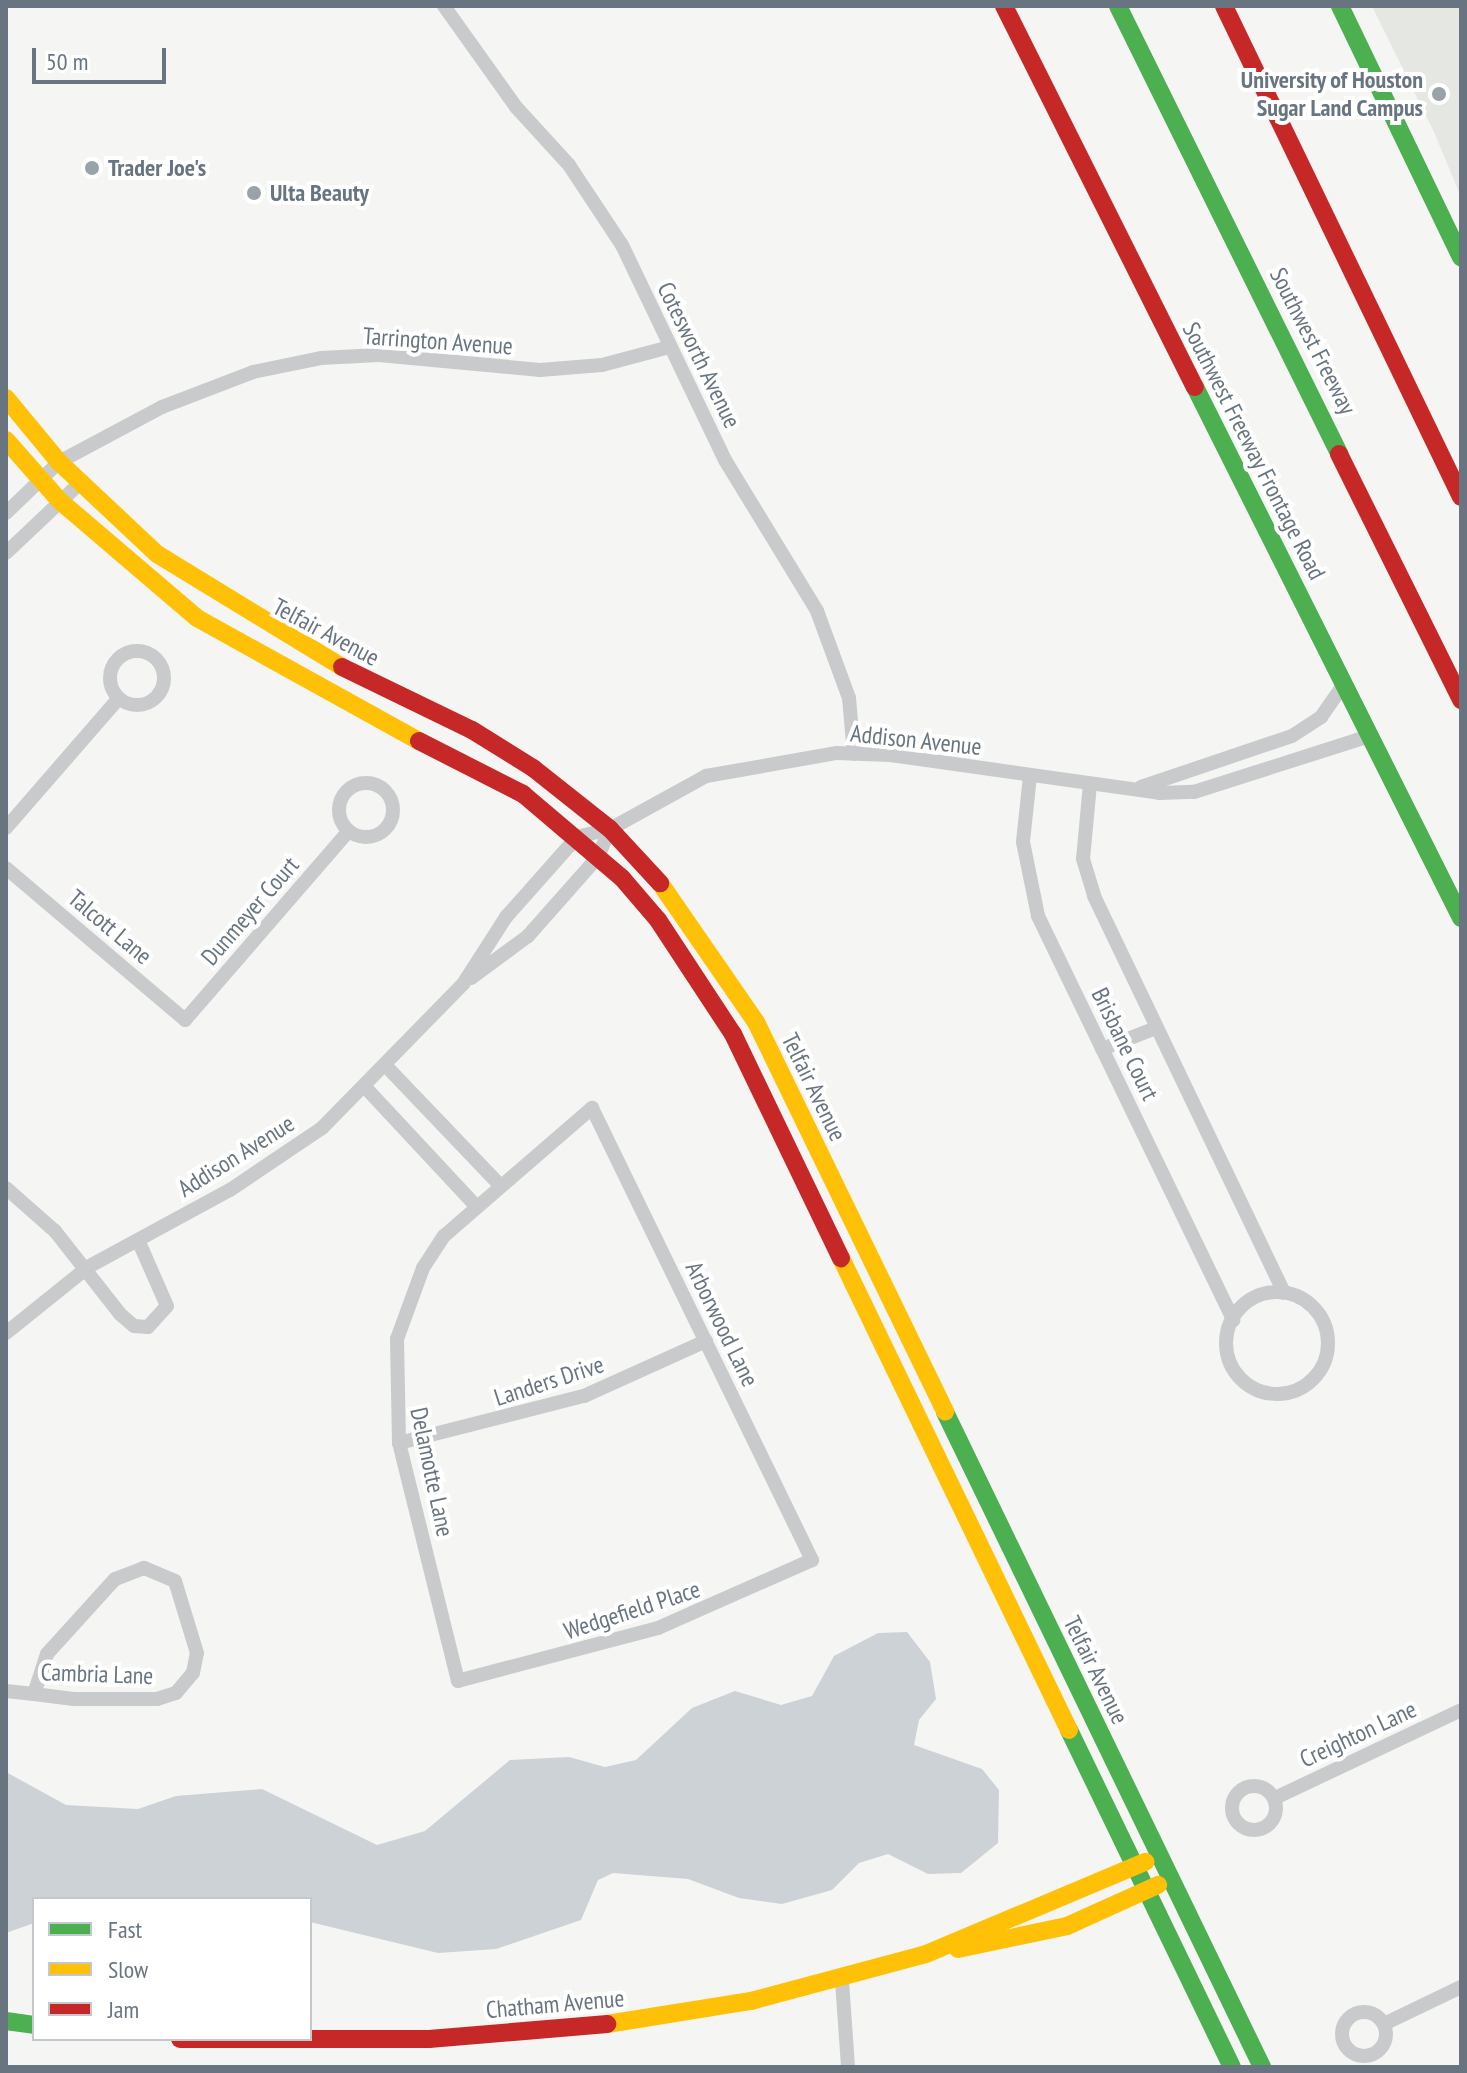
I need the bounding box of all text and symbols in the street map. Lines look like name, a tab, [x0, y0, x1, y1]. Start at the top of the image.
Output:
scale bar	[36, 32, 170, 82]
text: 50 m	[46, 46, 88, 77]
place label: University of Houston Sugar Land Campus	[1240, 66, 1423, 122]
marker: University of Houston Sugar Land Campus	[1430, 85, 1448, 103]
place label: Trader Joe's	[108, 154, 206, 182]
marker: Trader Joe's	[83, 159, 101, 177]
place label: Ulta Beauty	[270, 179, 369, 207]
marker: Ulta Beauty	[245, 184, 263, 202]
street label: Southwest Freeway	[1264, 263, 1362, 419]
street label: Cotesworth Avenue	[651, 277, 747, 433]
street label: Southwest Freeway Frontage Road	[1176, 317, 1332, 585]
street label: Tarrington Avenue	[362, 321, 514, 361]
street label: Telfair Avenue	[268, 592, 384, 672]
street label: Addison Avenue	[849, 719, 983, 761]
street label: Dunmeyer Court	[195, 851, 305, 971]
street label: Talcott Lane	[62, 884, 158, 970]
street label: Brisbane Court	[1085, 983, 1165, 1105]
street label: Telfair Avenue	[775, 1028, 853, 1146]
street label: Addison Avenue	[172, 1109, 300, 1203]
street label: Arborwood Lane	[679, 1257, 765, 1391]
street label: Landers Drive	[491, 1350, 607, 1412]
street label: Delamotte Lane	[404, 1405, 460, 1539]
street label: Wedgefield Place	[560, 1574, 704, 1646]
street label: Telfair Avenue	[1057, 1611, 1135, 1729]
street label: Cambria Lane	[40, 1658, 154, 1690]
street label: Creighton Lane	[1295, 1694, 1421, 1774]
legend	[32, 1897, 312, 2041]
text: Fast	[108, 1914, 142, 1945]
text: Slow	[108, 1954, 148, 1985]
street label: Chatham Avenue	[484, 1984, 626, 2024]
text: Jam	[108, 1994, 139, 2025]

